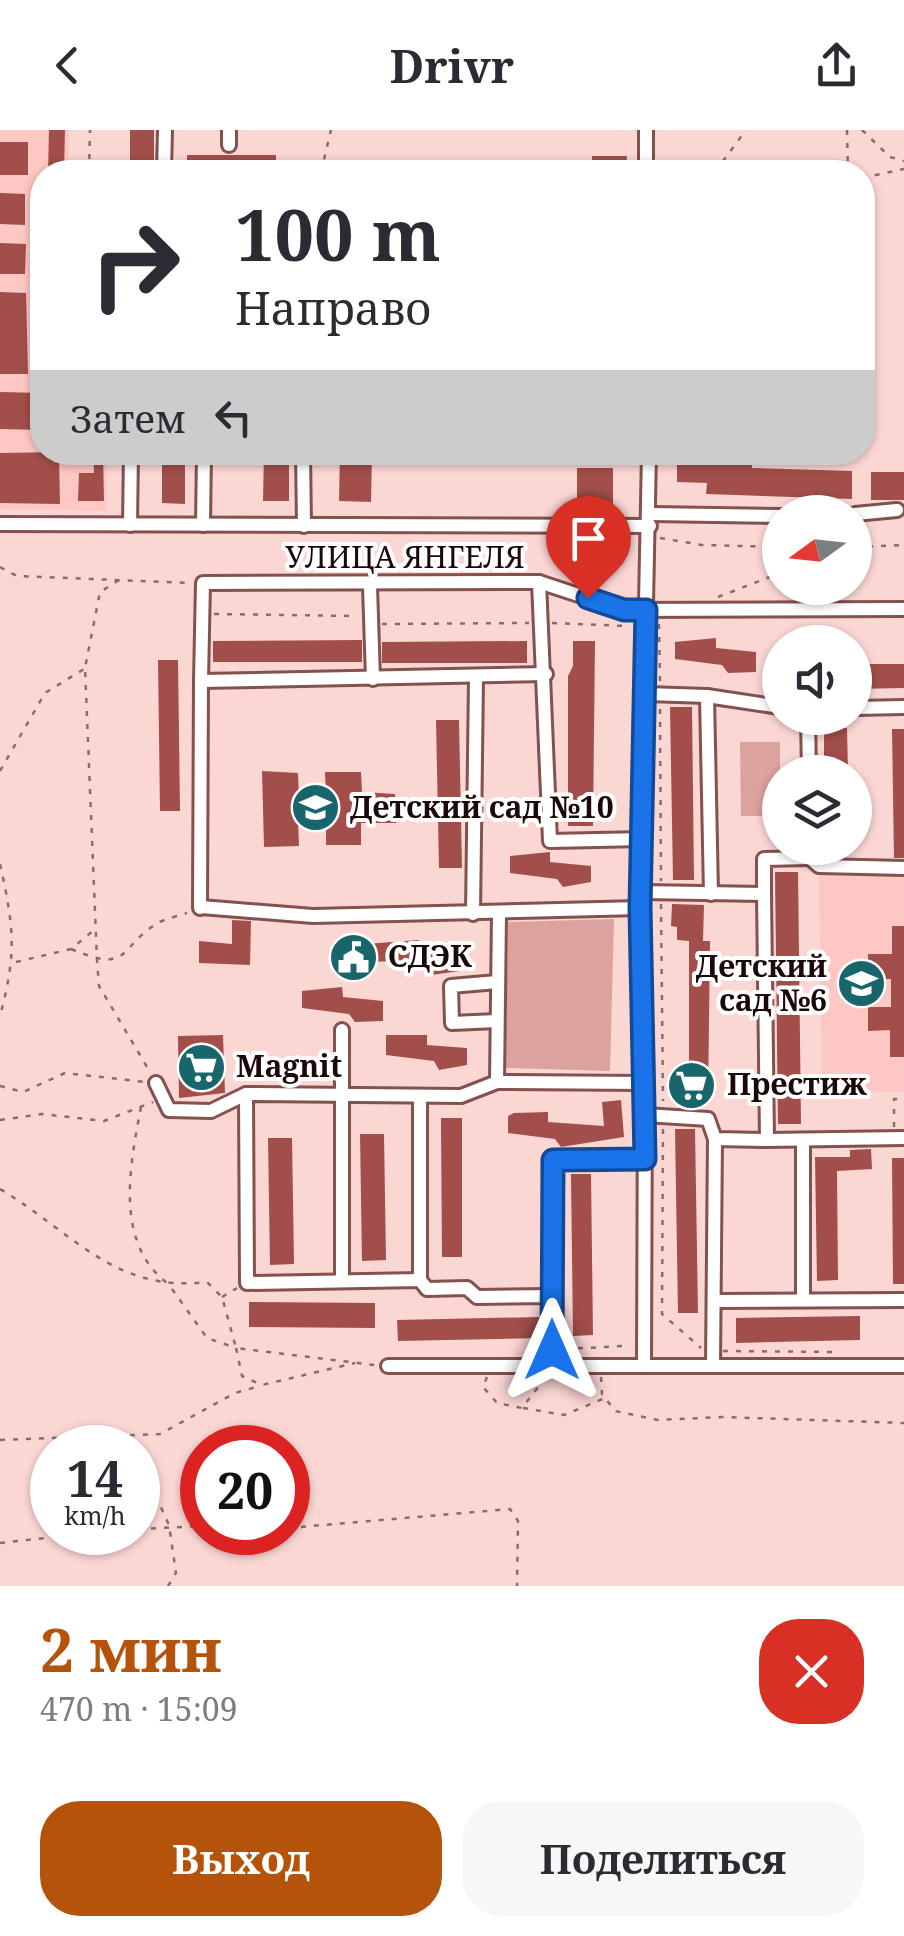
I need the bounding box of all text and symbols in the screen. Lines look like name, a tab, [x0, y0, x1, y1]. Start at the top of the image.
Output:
text: Drivr	[390, 35, 514, 96]
icon: back	[40, 38, 95, 93]
icon: share	[809, 38, 864, 93]
text: 100 m	[235, 186, 441, 282]
icon: right	[70, 200, 200, 330]
text: Направо	[235, 277, 431, 338]
icon: left	[206, 390, 261, 445]
text: Затем	[70, 392, 186, 444]
north arrow	[762, 495, 872, 605]
map controls	[762, 495, 872, 865]
pin	[546, 496, 631, 599]
icon: arrive	[561, 511, 616, 566]
street label: УЛИЦА ЯНГЕЛЯ	[285, 536, 525, 577]
button: sound	[762, 625, 872, 735]
button: layers	[762, 755, 872, 865]
school or university icon: Детский сад №10	[289, 782, 341, 834]
place label: Детский сад №10	[350, 786, 614, 827]
public building icon: СДЭК	[327, 931, 379, 983]
place label: СДЭК	[388, 935, 472, 976]
place label: Детский сад №6	[696, 945, 827, 1020]
school or university icon: Детский сад №6	[836, 958, 888, 1010]
supermarket icon: Magnit	[175, 1041, 227, 1093]
place label: Magnit	[236, 1045, 342, 1086]
supermarket icon: Престиж	[666, 1059, 718, 1111]
place label: Престиж	[727, 1063, 867, 1104]
position arrow	[500, 1298, 604, 1402]
speed limit sign: 20	[180, 1425, 310, 1555]
text: 14	[67, 1444, 123, 1512]
text: km/h	[64, 1498, 126, 1532]
text: 2 мин	[40, 1608, 222, 1690]
button: close	[759, 1619, 864, 1724]
text: 470 m · 15:09	[40, 1687, 238, 1730]
button: Выход	[40, 1801, 442, 1916]
button: Поделиться	[462, 1801, 864, 1916]

